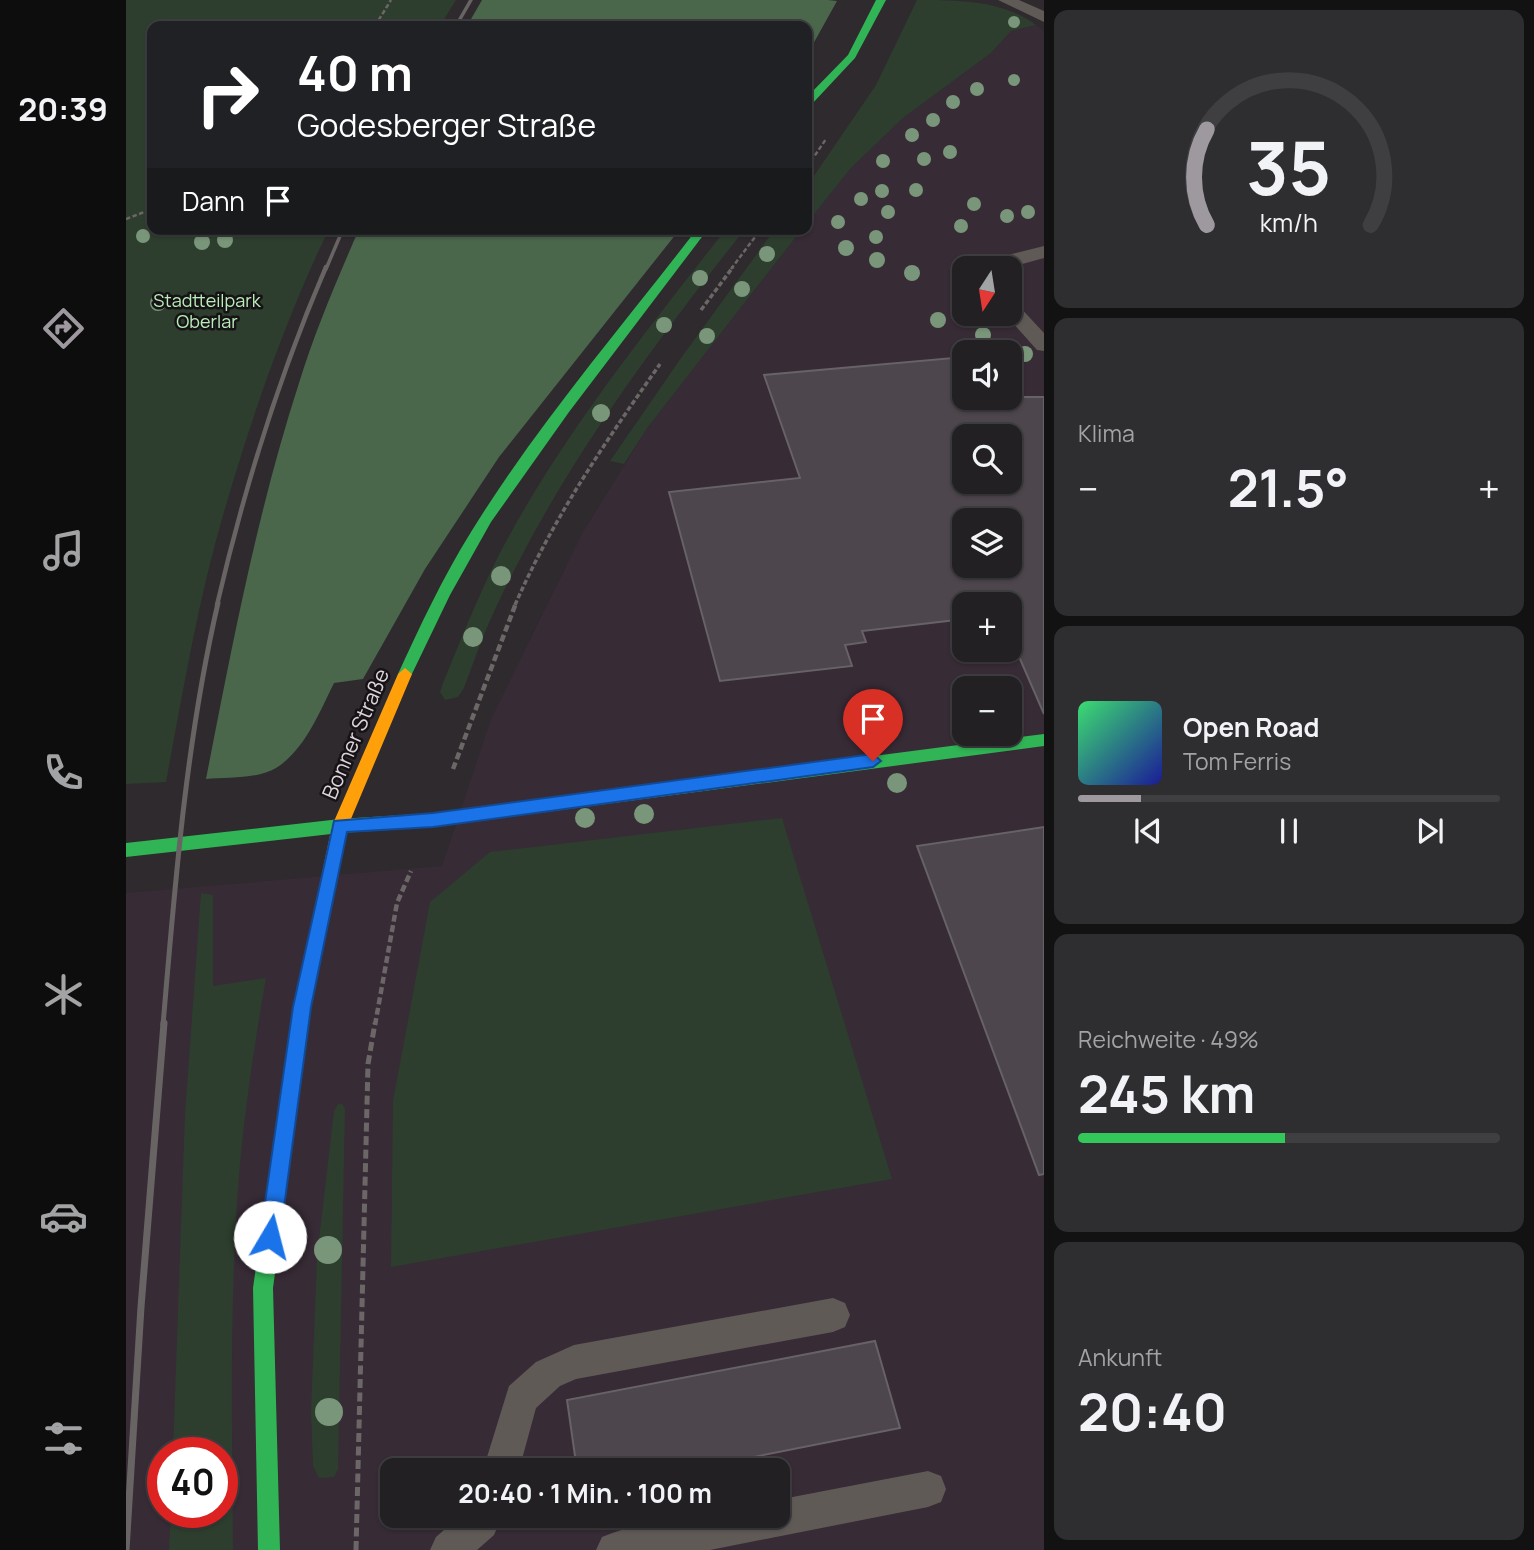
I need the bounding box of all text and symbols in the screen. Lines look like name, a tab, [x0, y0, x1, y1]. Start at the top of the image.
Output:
text: 40 m	[297, 39, 413, 106]
icon: right	[182, 49, 273, 140]
text: 20:39	[18, 87, 108, 131]
text: Godesberger Straße	[297, 103, 596, 147]
text: 35	[1247, 117, 1332, 217]
icon: arrive	[259, 182, 297, 220]
text: Dann	[182, 183, 245, 219]
text: km/h	[1260, 205, 1318, 240]
north arrow	[952, 256, 1022, 326]
map controls	[952, 256, 1022, 746]
park label: Stadtteilpark Oberlar	[153, 288, 262, 333]
icon: directions	[39, 304, 88, 353]
button: sound	[952, 340, 1022, 410]
text: Klima	[1078, 417, 1135, 449]
button: search	[952, 424, 1022, 494]
text: 21.5°	[1228, 452, 1349, 523]
text: −	[1078, 462, 1099, 514]
text: +	[1478, 462, 1500, 514]
button: layers	[952, 508, 1022, 578]
icon: music	[39, 526, 88, 575]
button: +	[952, 592, 1022, 662]
street label: Bonner Straße	[315, 664, 395, 803]
button: −	[952, 676, 1022, 746]
pin	[843, 689, 903, 761]
icon: arrive	[854, 700, 892, 738]
text: Open Road	[1183, 709, 1319, 745]
text: Tom Ferris	[1183, 745, 1291, 777]
icon: phone	[39, 748, 88, 797]
icon: previous	[1129, 812, 1167, 850]
icon: pause	[1270, 812, 1308, 850]
icon: next	[1411, 812, 1449, 850]
icon: climate	[39, 970, 88, 1019]
text: Reichweite · 49%	[1078, 1023, 1259, 1055]
text: 245 km	[1078, 1058, 1255, 1129]
icon: car	[39, 1192, 88, 1241]
position arrow	[233, 1200, 307, 1274]
text: Ankunft	[1078, 1341, 1162, 1373]
text: 20:40	[1078, 1376, 1227, 1447]
icon: filters	[39, 1414, 88, 1463]
speed limit sign: 40	[147, 1437, 238, 1528]
text: 20:40 · 1 Min. · 100 m	[458, 1475, 712, 1511]

